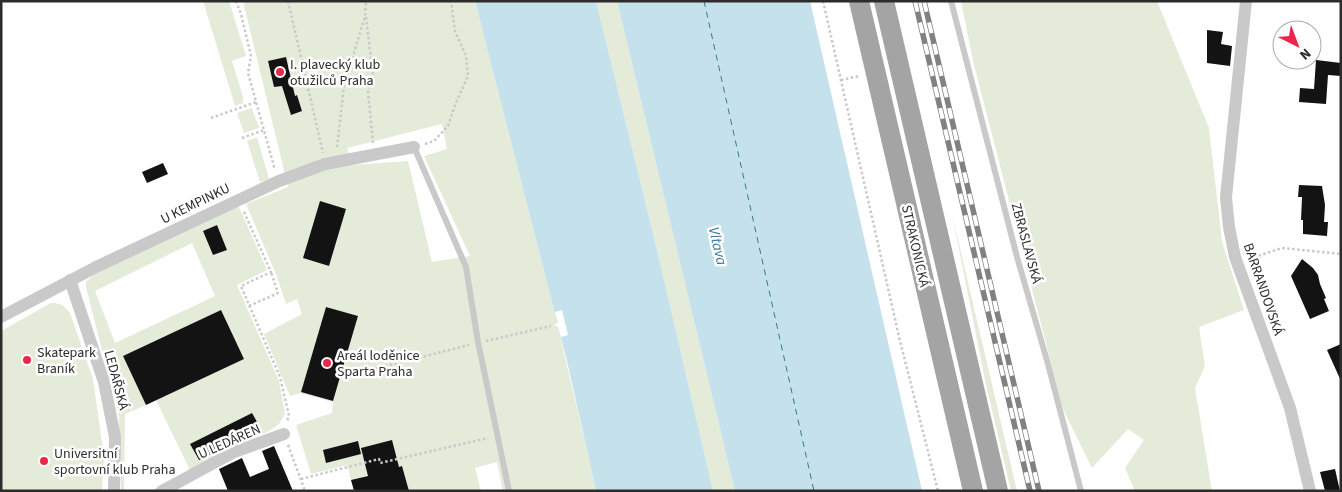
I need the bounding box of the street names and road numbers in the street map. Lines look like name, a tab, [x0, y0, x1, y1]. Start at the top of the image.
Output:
street label: U KEMPINKU	[157, 178, 234, 229]
street label: ZBRASLAVSKÁ	[1006, 201, 1047, 286]
street label: STRAKONICKÁ	[896, 203, 934, 290]
street label: BARRANDOVSKÁ	[1238, 241, 1288, 338]
street label: LEDAŘSKÁ	[98, 348, 134, 413]
street label: U LEDÁREN	[195, 419, 264, 465]

